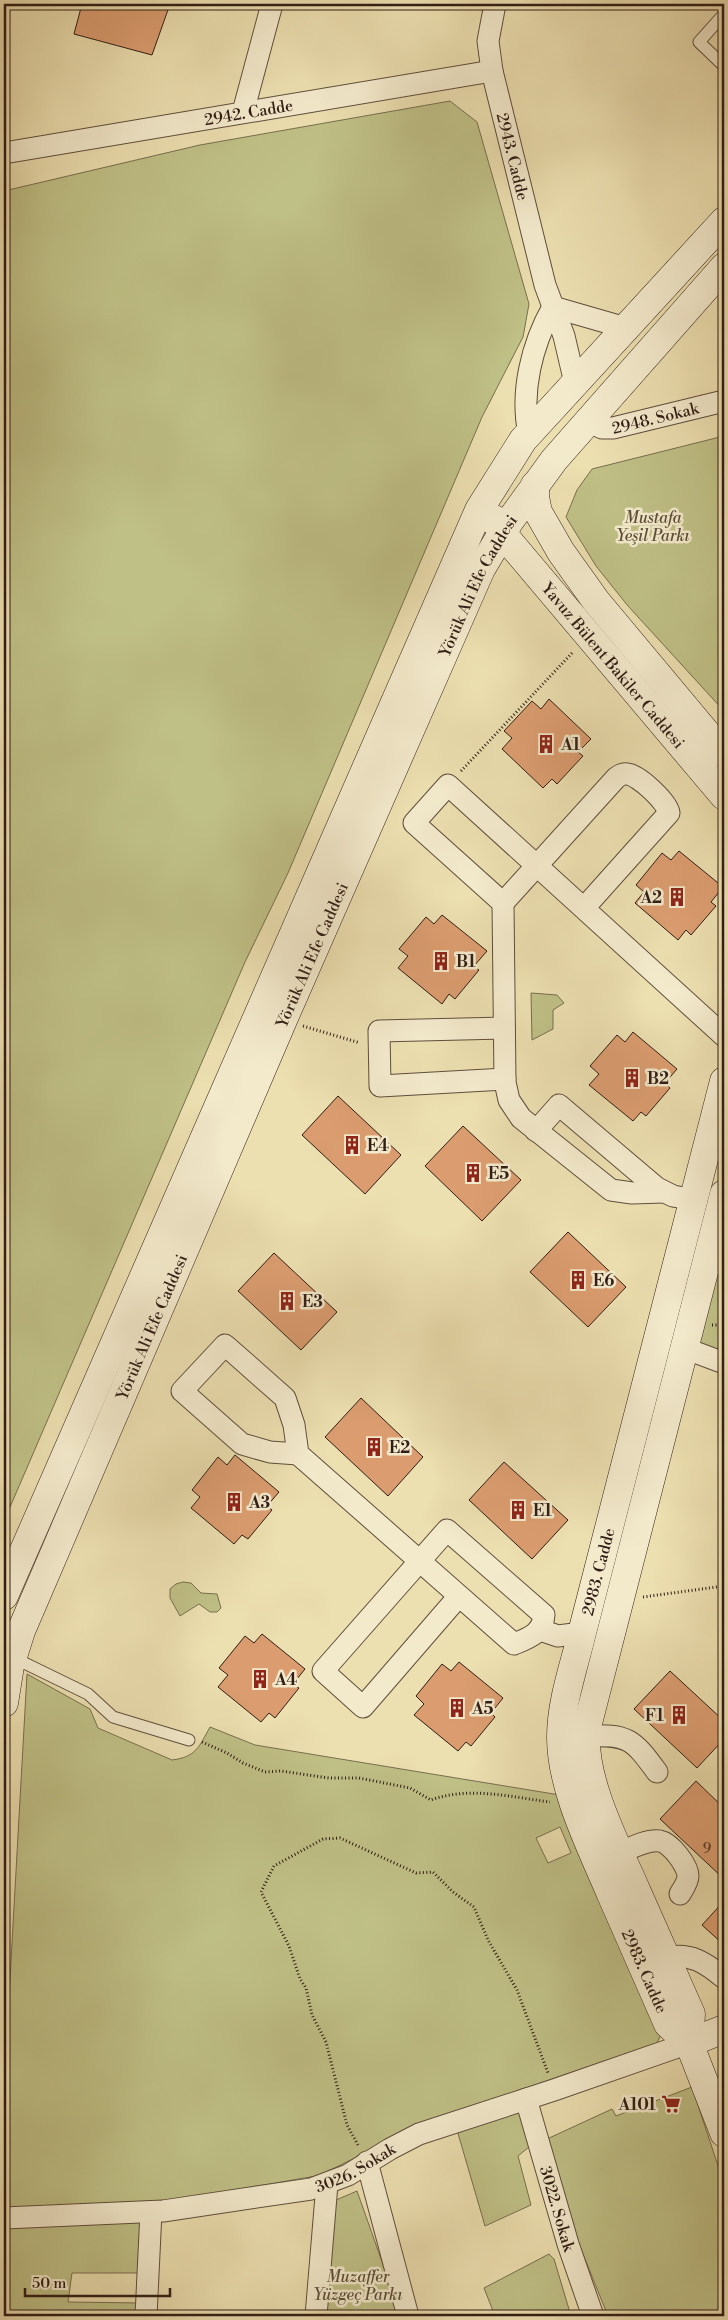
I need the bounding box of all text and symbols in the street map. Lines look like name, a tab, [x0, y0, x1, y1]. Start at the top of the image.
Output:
street label: 2942. Cadde	[203, 96, 295, 130]
street label: 2943. Cadde	[492, 111, 533, 203]
street label: 2948. Sokak	[610, 398, 702, 439]
park label: Mustafa Yeşil Parkı	[616, 508, 690, 546]
street label: Yörük Ali Efe Caddesi	[434, 511, 522, 661]
street label: Yavuz Bülent Bakiler Caddesi	[536, 578, 689, 753]
building icon: A1	[535, 733, 557, 755]
place label: A1	[560, 735, 580, 755]
street label: Yörük Ali Efe Caddesi	[272, 880, 353, 1032]
building icon: A2	[666, 886, 688, 908]
place label: A2	[640, 888, 662, 908]
building icon: B1	[430, 950, 452, 972]
place label: B1	[456, 952, 476, 972]
building icon: B2	[621, 1067, 643, 1089]
place label: B2	[647, 1069, 669, 1089]
building icon: E4	[341, 1134, 363, 1156]
place label: E4	[367, 1136, 389, 1156]
building icon: E5	[462, 1162, 484, 1184]
place label: E5	[488, 1164, 509, 1184]
street label: Yörük Ali Efe Caddesi	[112, 1252, 192, 1404]
building icon: E6	[567, 1269, 589, 1291]
place label: E6	[593, 1271, 614, 1291]
building icon: E3	[276, 1290, 298, 1312]
place label: E3	[302, 1292, 323, 1312]
building icon: E2	[363, 1436, 385, 1458]
place label: E2	[389, 1438, 410, 1458]
building icon: A3	[223, 1491, 245, 1513]
place label: A3	[248, 1493, 270, 1513]
building icon: E1	[507, 1499, 529, 1521]
place label: E1	[533, 1501, 552, 1521]
street label: 2983. Cadde	[578, 1526, 620, 1618]
building icon: A4	[249, 1668, 271, 1690]
place label: A4	[274, 1670, 297, 1690]
building icon: A5	[446, 1697, 468, 1719]
place label: A5	[471, 1699, 493, 1719]
building icon: F1	[668, 1704, 690, 1726]
place label: F1	[645, 1706, 664, 1726]
house number: 9	[703, 1840, 711, 1858]
street label: 2983. Cadde	[617, 1926, 671, 2016]
supermarket icon: A101	[660, 2093, 682, 2115]
place label: A101	[618, 2095, 656, 2115]
street label: 3026. Sokak	[312, 2138, 401, 2198]
street label: 3022. Sokak	[535, 2164, 579, 2256]
scale bar	[25, 2265, 170, 2297]
park label: Muzaffer Yüzgeç Parkı	[314, 2267, 402, 2305]
text: 50 m	[32, 2274, 66, 2293]

